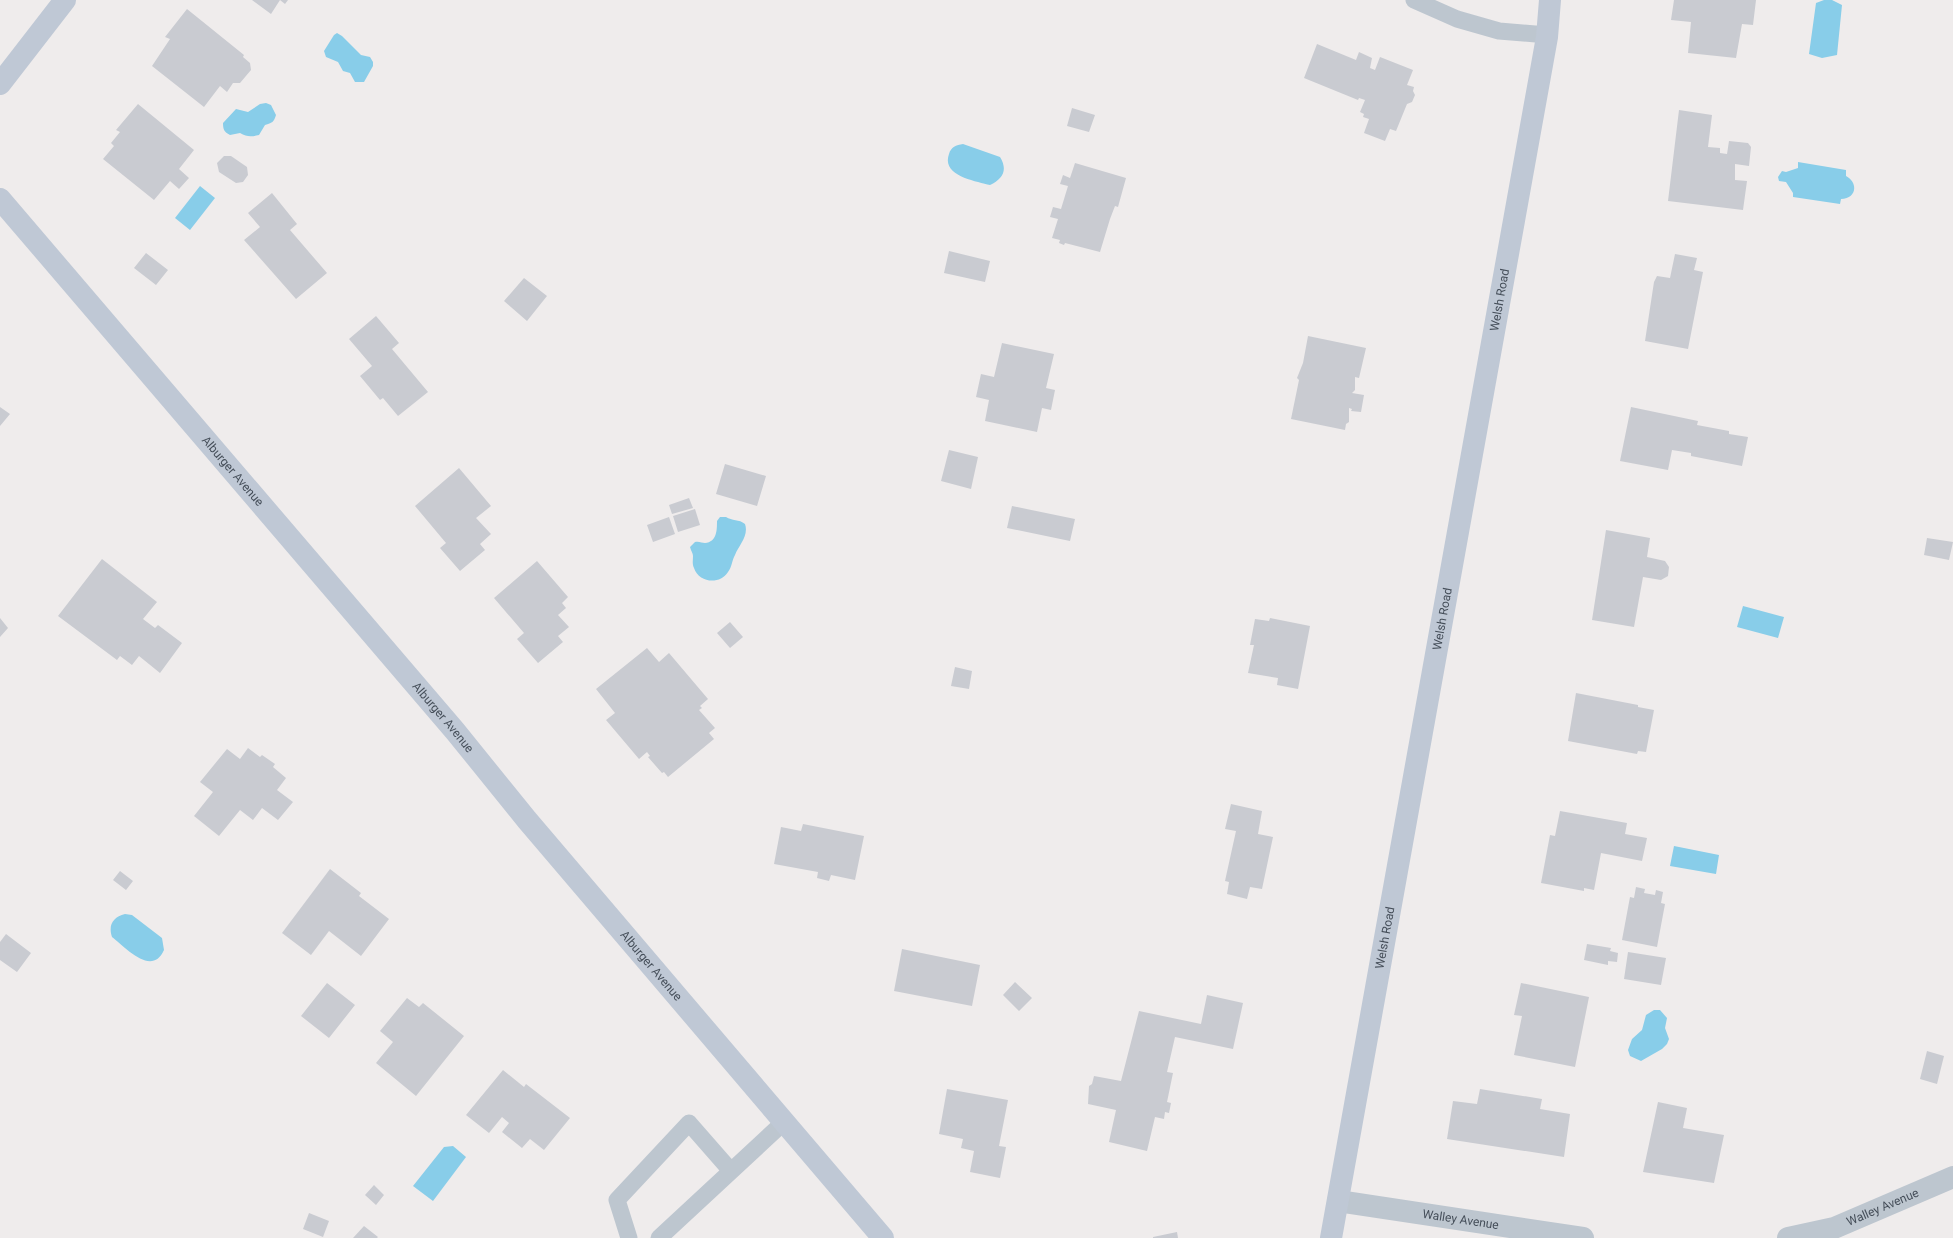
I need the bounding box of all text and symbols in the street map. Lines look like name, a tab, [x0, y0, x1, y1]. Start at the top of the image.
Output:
street label: Welsh Road	[1487, 268, 1512, 332]
street label: Alburger Avenue	[199, 433, 266, 509]
street label: Welsh Road	[1430, 587, 1455, 651]
street label: Alburger Avenue	[409, 679, 477, 755]
street label: Welsh Road	[1373, 906, 1397, 970]
street label: Alburger Avenue	[617, 928, 685, 1004]
street label: Walley Avenue	[1844, 1186, 1921, 1229]
street label: Walley Avenue	[1421, 1207, 1500, 1232]

